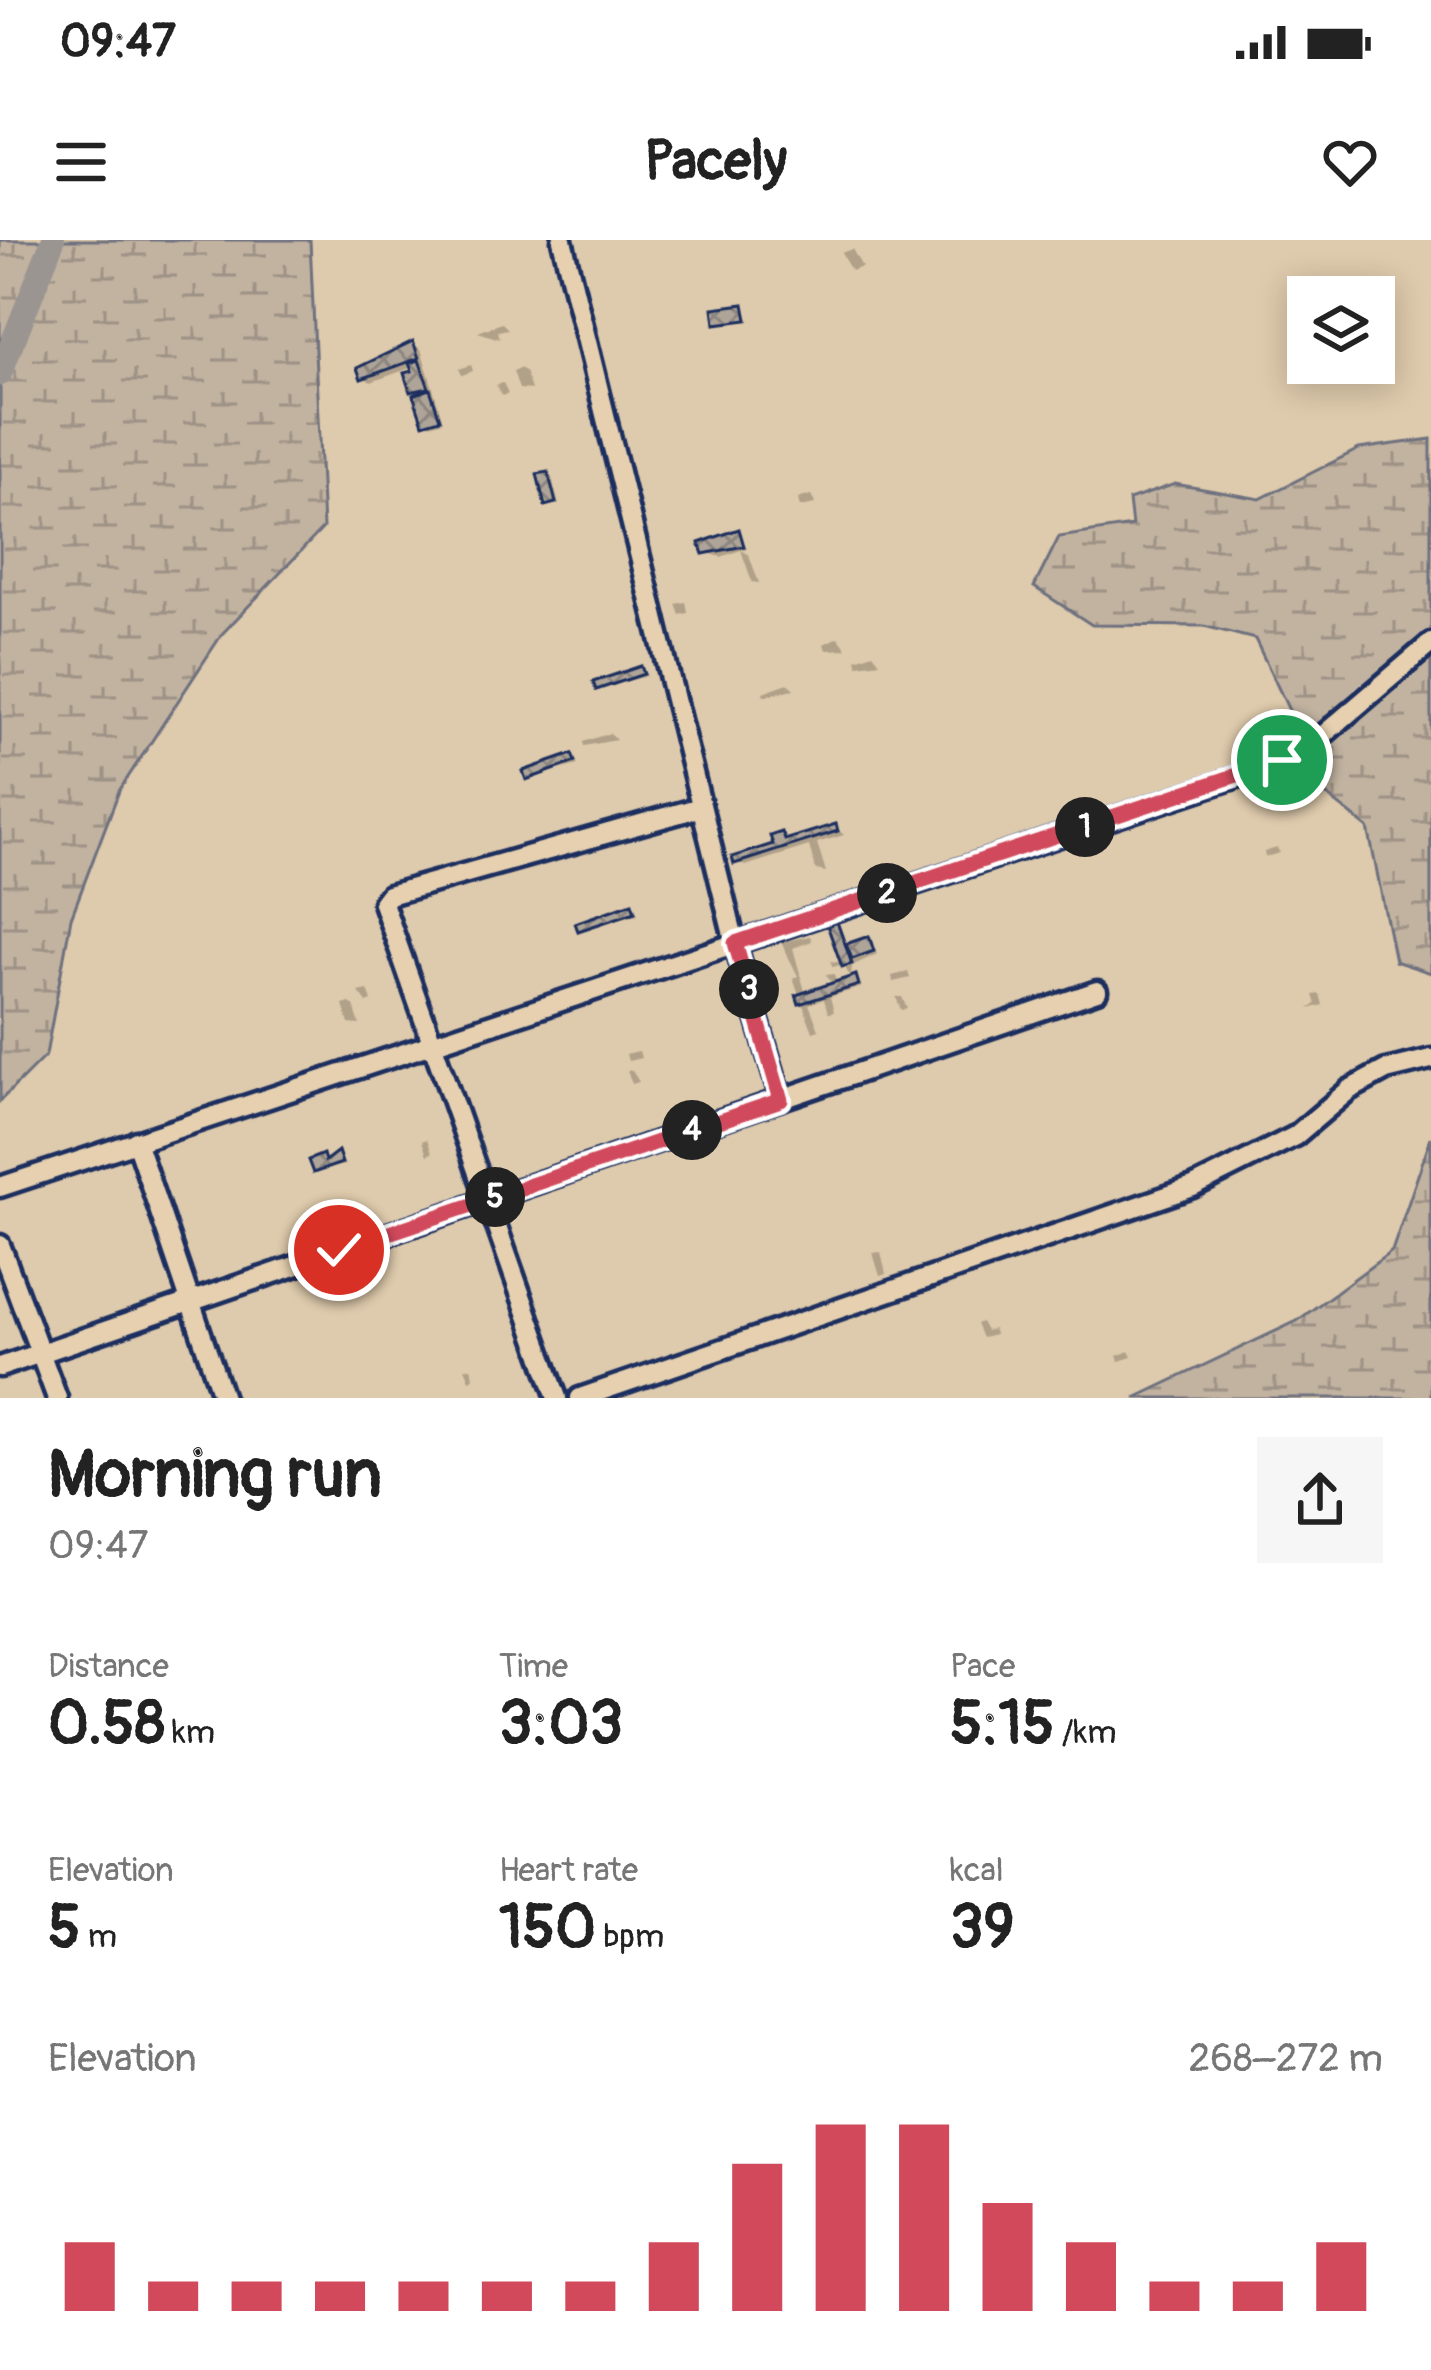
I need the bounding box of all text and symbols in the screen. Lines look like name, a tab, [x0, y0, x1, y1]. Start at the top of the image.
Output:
text: 09:47	[60, 14, 176, 70]
text: Pacely	[644, 128, 787, 196]
icon: menu	[48, 129, 114, 195]
icon: heart	[1317, 129, 1383, 195]
map controls	[1287, 276, 1395, 384]
button: layers	[1287, 276, 1395, 384]
pin	[1231, 709, 1333, 811]
icon: arrive	[1249, 727, 1315, 793]
pin: 1	[1055, 797, 1115, 857]
text: 1	[1079, 806, 1091, 847]
pin: 2	[857, 863, 917, 923]
text: 2	[878, 872, 896, 913]
pin: 3	[719, 959, 779, 1019]
text: 3	[740, 968, 758, 1009]
pin: 4	[662, 1100, 722, 1160]
text: 4	[682, 1109, 702, 1150]
pin: 5	[465, 1167, 525, 1227]
text: 5	[486, 1176, 504, 1217]
pin	[288, 1199, 390, 1301]
icon: check	[306, 1217, 372, 1283]
text: Morning run	[48, 1434, 382, 1517]
button: share	[1257, 1437, 1383, 1563]
text: 09:47	[48, 1521, 148, 1570]
text: Distance	[48, 1646, 169, 1687]
text: Time	[499, 1646, 568, 1687]
text: Pace	[950, 1646, 1015, 1687]
text: 0.58	[48, 1687, 165, 1762]
text: 3:03	[499, 1687, 623, 1762]
text: 5:15	[950, 1687, 1055, 1762]
text: km	[165, 1712, 215, 1753]
text: /km	[1055, 1712, 1117, 1753]
text: Elevation	[48, 1850, 174, 1891]
text: Heart rate	[499, 1850, 638, 1891]
text: kcal	[950, 1850, 1004, 1891]
text: 5	[48, 1891, 81, 1966]
text: 150	[499, 1891, 596, 1966]
text: 39	[950, 1891, 1014, 1966]
text: m	[81, 1916, 117, 1957]
text: bpm	[596, 1916, 664, 1957]
text: Elevation	[48, 2034, 197, 2083]
text: 268–272 m	[1189, 2034, 1383, 2083]

